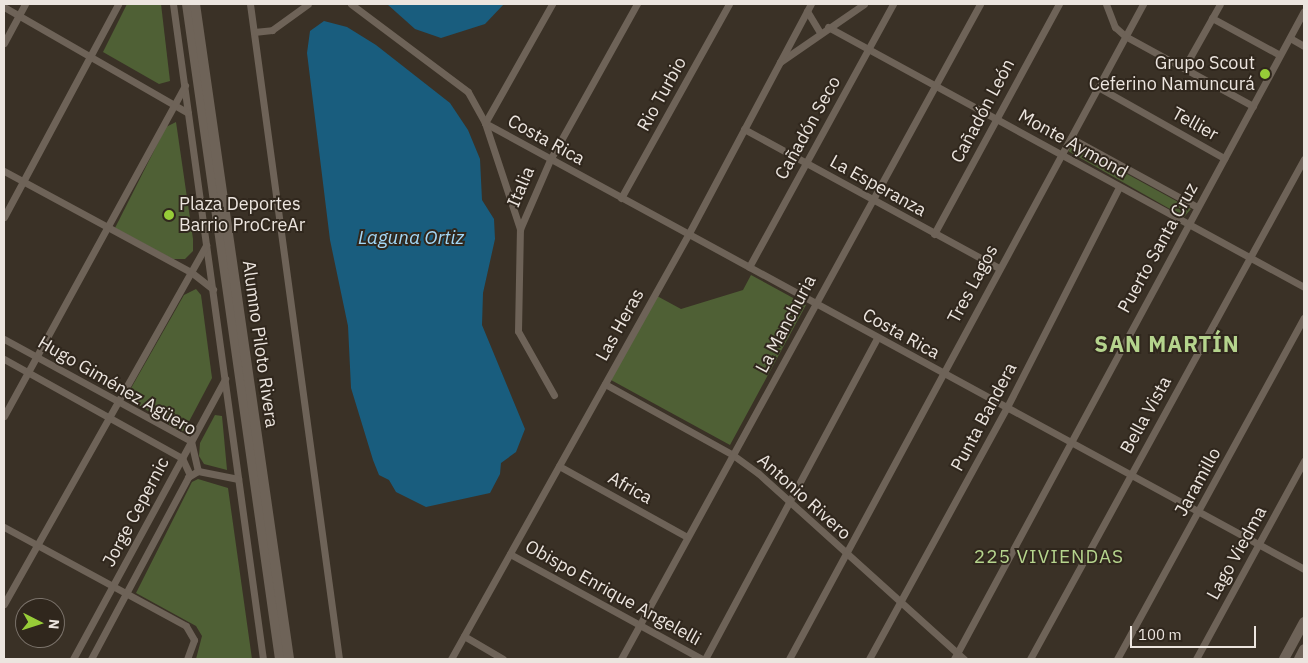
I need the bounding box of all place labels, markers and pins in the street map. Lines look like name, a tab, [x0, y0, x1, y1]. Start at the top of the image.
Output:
place label: Grupo Scout Ceferino Namuncurá	[1089, 53, 1255, 96]
marker: Grupo Scout Ceferino Namuncurá	[1259, 68, 1271, 80]
place label: Plaza Deportes Barrio ProCreAr	[179, 194, 305, 236]
marker: Plaza Deportes Barrio ProCreAr	[163, 209, 175, 221]

